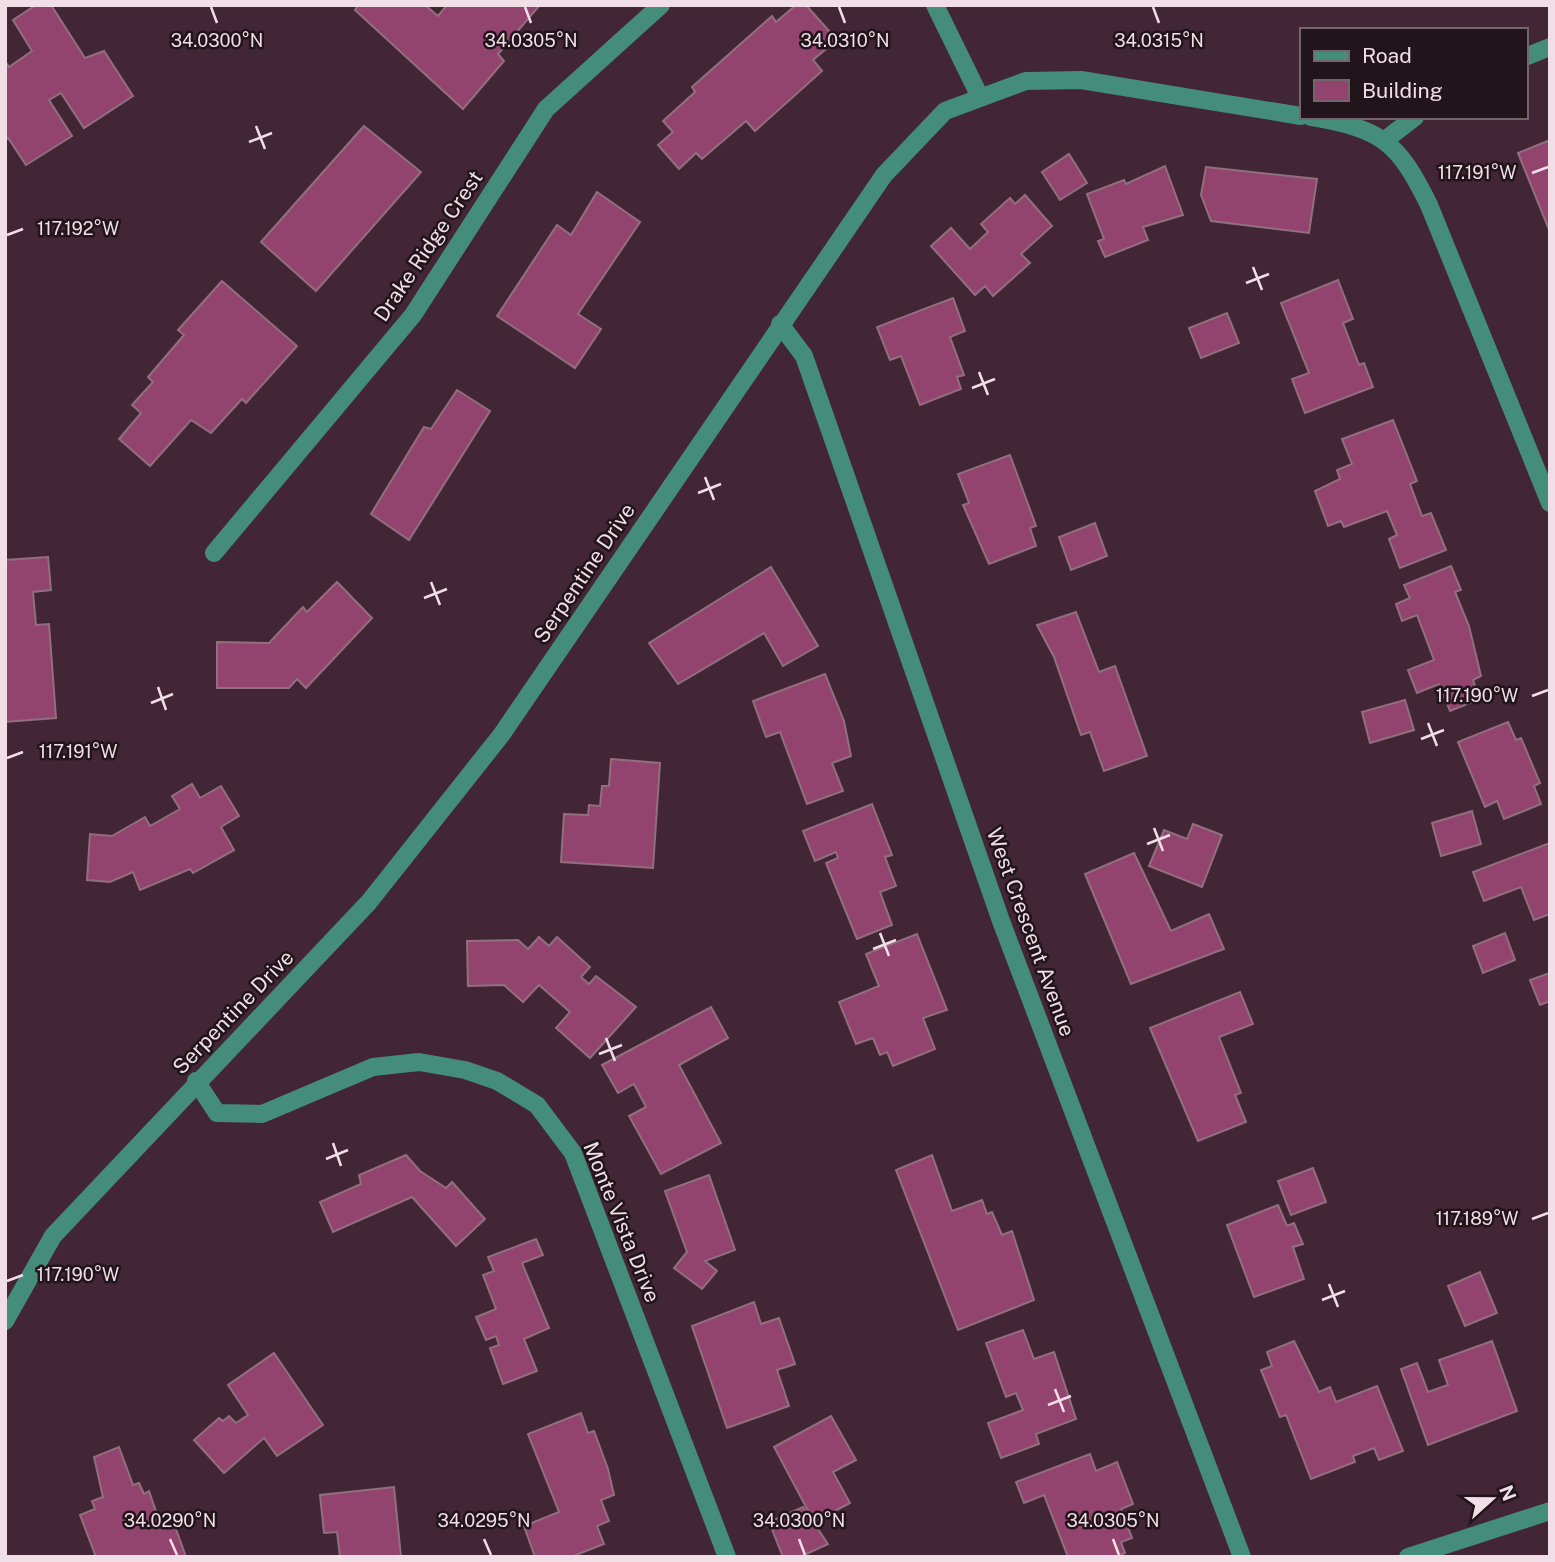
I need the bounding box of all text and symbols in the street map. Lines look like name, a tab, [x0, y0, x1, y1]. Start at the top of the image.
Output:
legend	[1300, 28, 1527, 119]
text: 34.0300°N	[171, 30, 263, 51]
text: 34.0305°N	[484, 30, 578, 51]
text: 34.0310°N	[800, 30, 890, 51]
text: 34.0315°N	[1114, 30, 1204, 51]
text: Road	[1362, 43, 1412, 68]
text: Building	[1362, 78, 1443, 103]
text: 117.191°W	[1438, 162, 1516, 183]
street label: Drake Ridge Crest	[368, 166, 488, 326]
text: 117.192°W	[37, 218, 119, 239]
street label: Serpentine Drive	[528, 498, 640, 648]
text: 117.190°W	[1436, 685, 1518, 706]
text: 117.191°W	[39, 741, 117, 762]
street label: West Crescent Avenue	[982, 824, 1080, 1040]
street label: Serpentine Drive	[167, 945, 299, 1079]
street label: Monte Vista Drive	[578, 1138, 666, 1306]
text: 117.189°W	[1436, 1208, 1518, 1229]
text: 117.190°W	[37, 1264, 119, 1285]
north arrow	[1457, 1464, 1527, 1534]
text: N	[1495, 1482, 1521, 1504]
text: 34.0290°N	[124, 1510, 216, 1531]
text: 34.0295°N	[437, 1510, 531, 1531]
text: 34.0300°N	[753, 1510, 845, 1531]
text: 34.0305°N	[1066, 1510, 1160, 1531]

